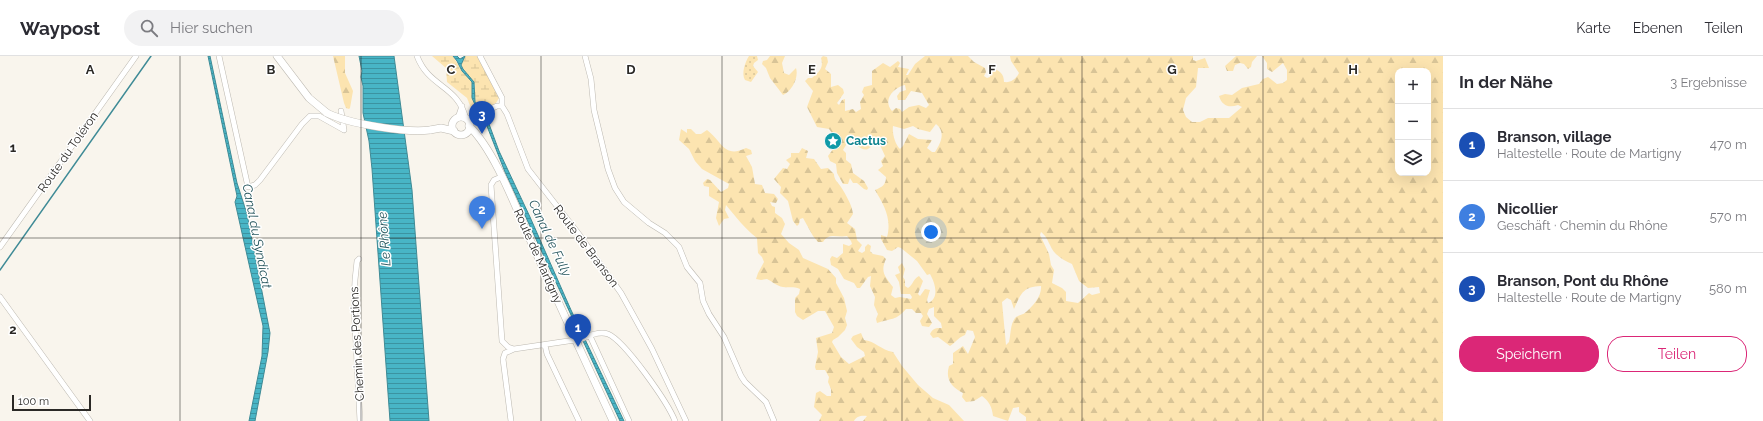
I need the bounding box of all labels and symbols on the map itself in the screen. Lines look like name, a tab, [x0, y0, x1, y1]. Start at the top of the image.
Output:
text: A	[86, 62, 95, 77]
text: B	[267, 62, 276, 77]
text: C	[447, 62, 456, 77]
text: D	[626, 62, 636, 77]
text: E	[808, 62, 816, 77]
text: F	[988, 62, 996, 77]
text: G	[1167, 62, 1177, 77]
text: H	[1348, 62, 1358, 77]
pin: 3	[469, 101, 495, 134]
street label: Route du Toléron	[35, 109, 101, 195]
place icon: Cactus	[823, 131, 843, 151]
place label: Cactus	[846, 134, 886, 148]
text: 1	[10, 140, 17, 155]
water label: Canal du Syndicat	[239, 182, 275, 290]
pin: 2	[469, 196, 495, 229]
water label: Canal de Fully	[526, 197, 575, 279]
street label: Route de Branson	[551, 202, 621, 290]
street label: Route de Martigny	[511, 206, 565, 306]
water label: Le Rhône	[375, 211, 393, 267]
your location	[921, 222, 941, 242]
street label: Chemin des Portions	[347, 286, 367, 402]
pin: 1	[565, 314, 591, 347]
text: 2	[9, 322, 17, 337]
scale bar	[12, 393, 91, 412]

